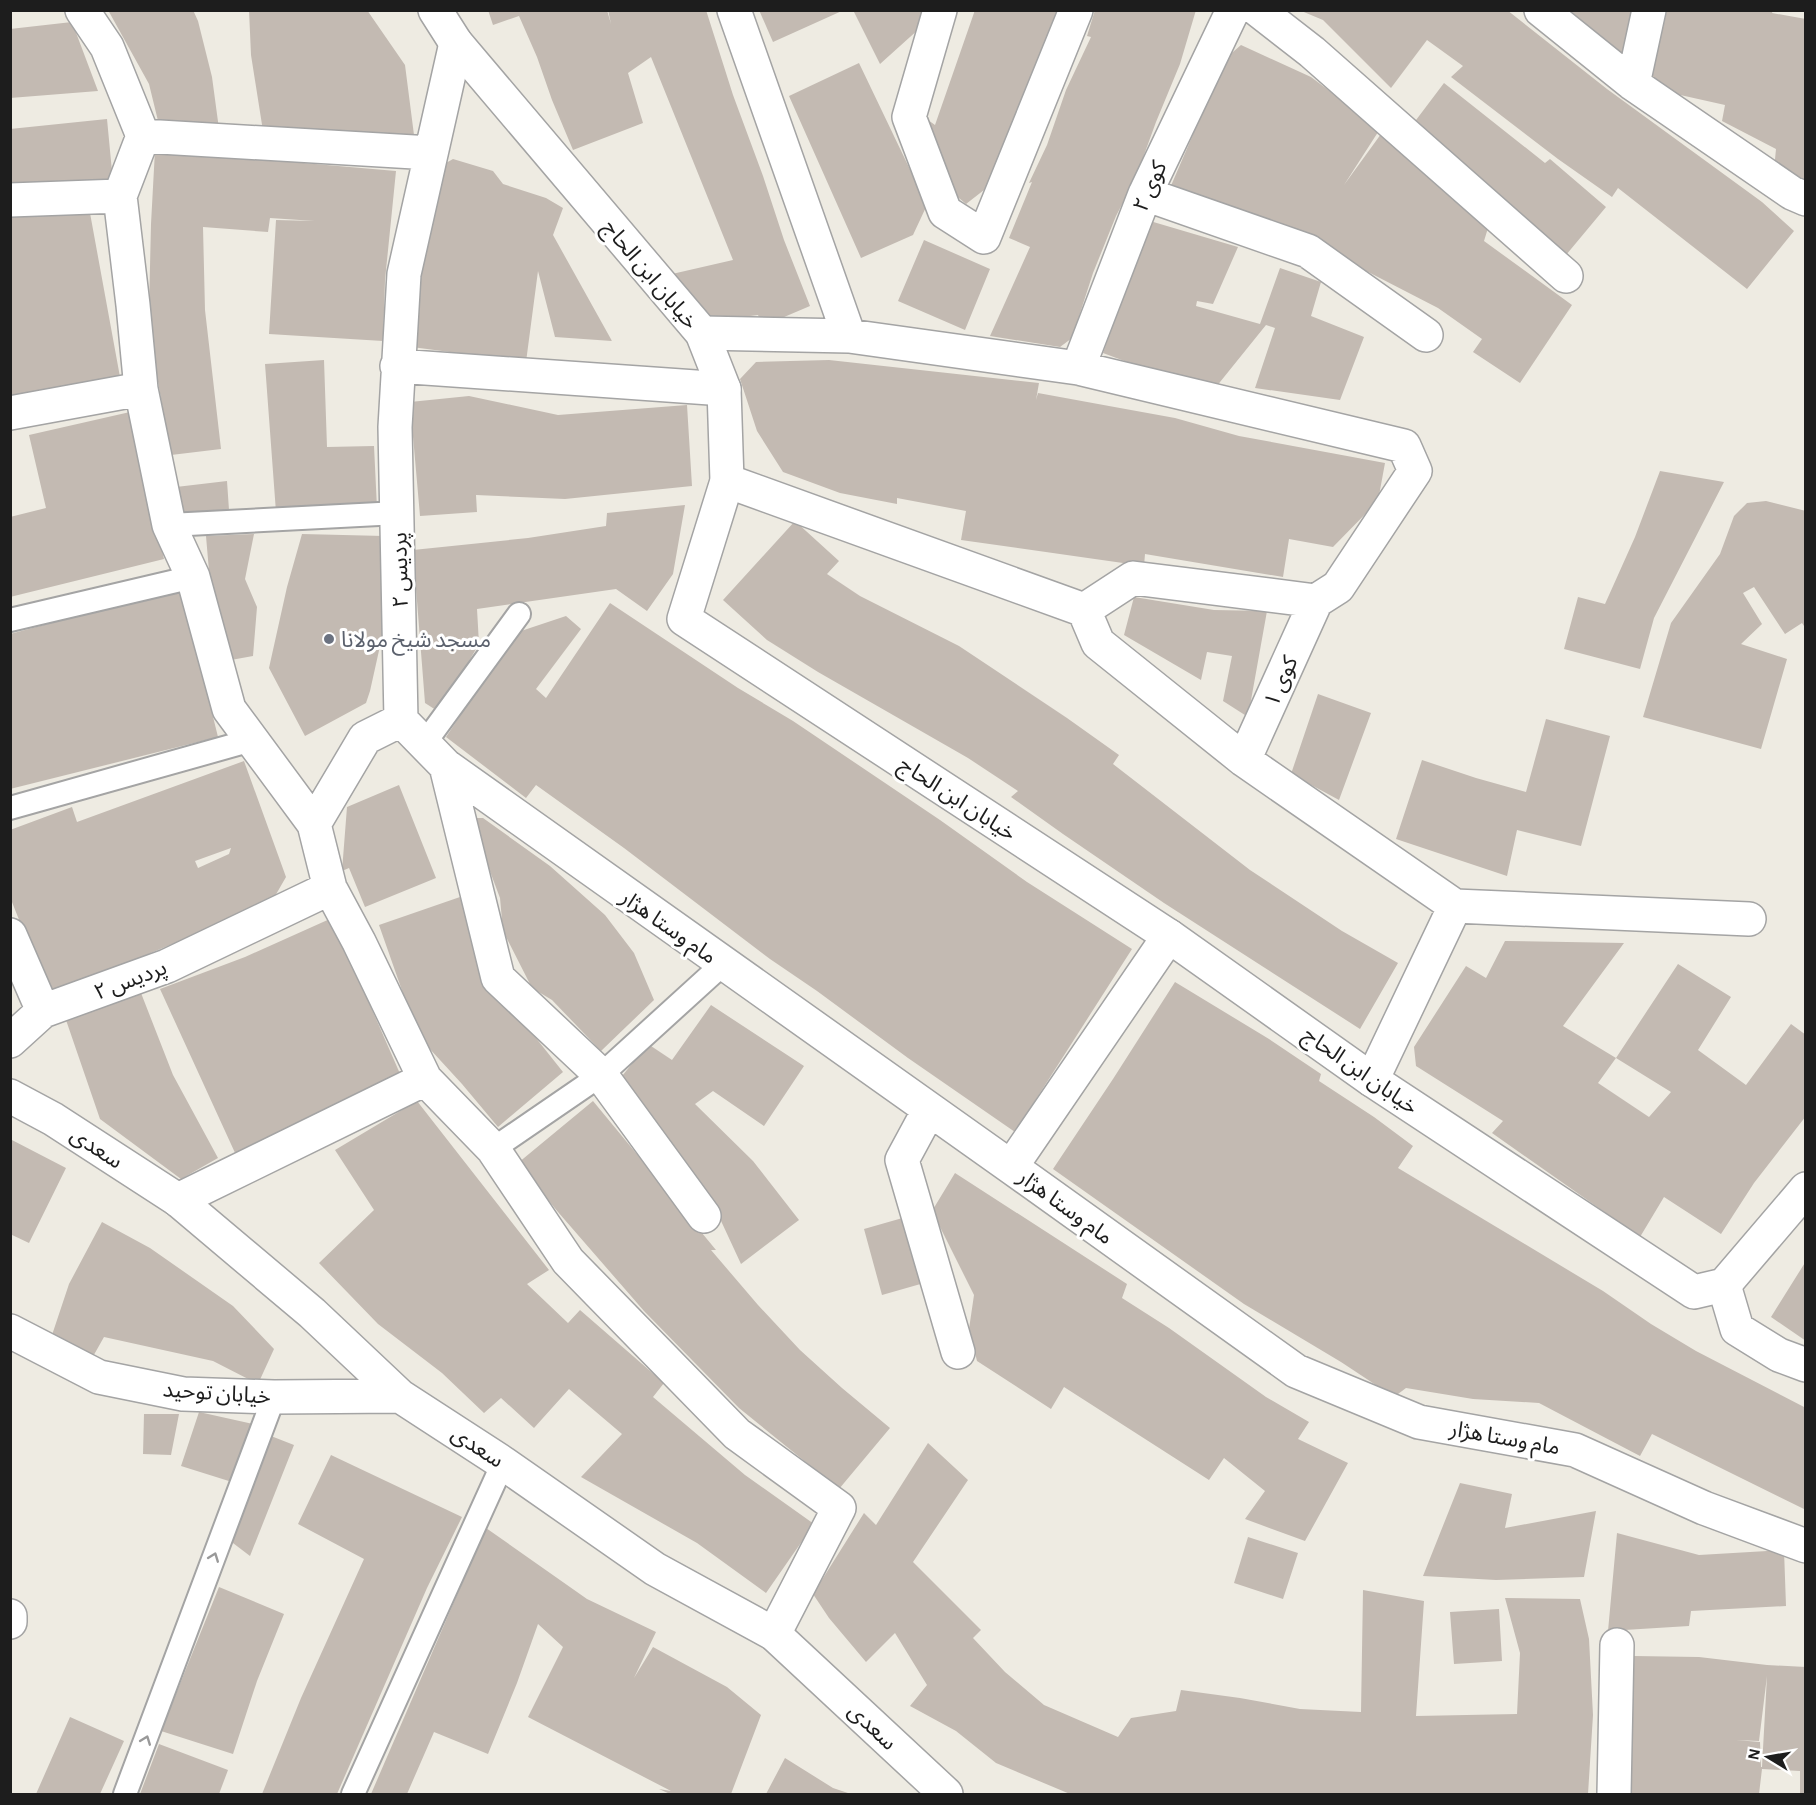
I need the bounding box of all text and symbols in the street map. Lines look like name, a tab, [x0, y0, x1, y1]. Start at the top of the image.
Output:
street label: کوی ۲	[1129, 157, 1172, 215]
street label: خیابان ابن الحاج	[595, 216, 702, 337]
street label: پردیس ۲	[388, 532, 415, 608]
place label: مسجد شیخ مولانا	[341, 629, 491, 656]
marker: مسجد شیخ مولانا	[322, 632, 336, 646]
street label: کوی ۱	[1260, 652, 1303, 710]
street label: خیابان ابن الحاج	[892, 753, 1020, 849]
street label: مام وستا هژار	[613, 885, 720, 972]
street label: پردیس ۲	[91, 956, 171, 1007]
street label: خیابان ابن الحاج	[1296, 1023, 1422, 1123]
street label: سعدی	[66, 1123, 126, 1173]
street label: مام وستا هژار	[1010, 1165, 1117, 1253]
street label: خیابان توحید	[162, 1378, 272, 1409]
street label: مام وستا هژار	[1446, 1417, 1562, 1463]
street label: سعدی	[447, 1422, 507, 1472]
one-way arrow	[207, 1552, 220, 1563]
street label: سعدی	[843, 1699, 901, 1755]
north arrow	[1738, 1727, 1798, 1787]
one-way arrow	[139, 1735, 151, 1746]
text: N	[1745, 1747, 1763, 1761]

